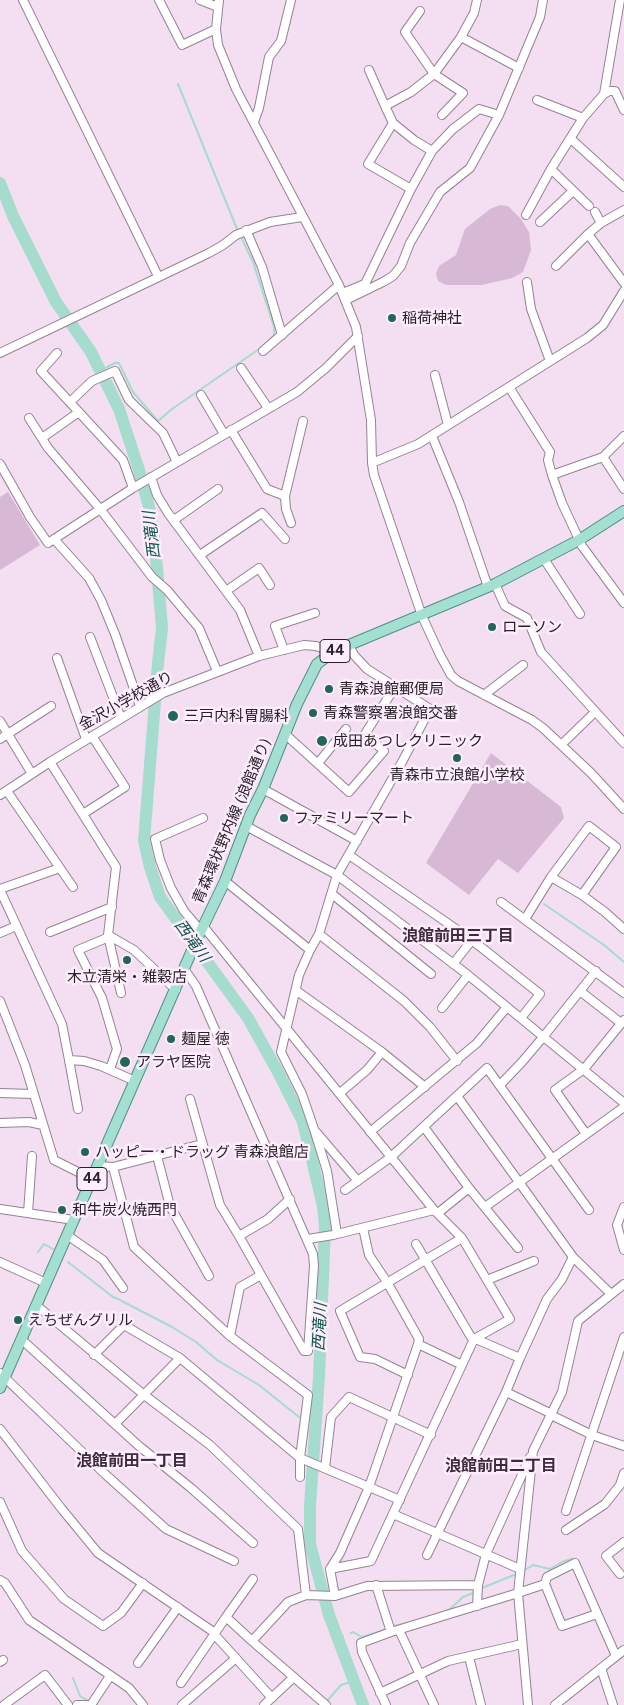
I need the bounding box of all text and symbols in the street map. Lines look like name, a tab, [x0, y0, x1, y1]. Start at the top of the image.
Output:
place label: 稲荷神社	[402, 309, 462, 327]
marker: 稲荷神社	[386, 312, 398, 324]
water label: 西滝川	[140, 510, 164, 560]
place label: ローソン	[502, 618, 562, 636]
marker: ローソン	[486, 621, 498, 633]
road number: 44	[320, 640, 350, 662]
street label: 金沢小学校通り	[76, 668, 176, 734]
place label: 青森浪館郵便局	[339, 680, 444, 698]
marker: 青森浪館郵便局	[323, 683, 335, 695]
place label: 青森警察署浪館交番	[323, 704, 458, 722]
place label: 三戸内科胃腸科	[184, 707, 289, 725]
marker: 青森警察署浪館交番	[307, 707, 319, 719]
marker: 三戸内科胃腸科	[166, 709, 180, 723]
place label: 成田あつしクリニック	[333, 732, 483, 750]
marker: 成田あつしクリニック	[315, 734, 329, 748]
street label: 青森環状野内線 (浪館通り)	[189, 736, 275, 906]
marker: 青森市立浪館小学校	[451, 752, 463, 764]
place label: 青森市立浪館小学校	[390, 766, 524, 784]
place label: ファミリーマート	[294, 809, 414, 827]
marker: ファミリーマート	[278, 812, 290, 824]
water label: 西滝川	[170, 916, 214, 966]
district label: 浪館前田三丁目	[402, 926, 514, 946]
marker: 木立清栄・雑穀店	[121, 954, 133, 966]
place label: 木立清栄・雑穀店	[67, 968, 187, 986]
place label: 麺屋 徳	[181, 1030, 230, 1048]
marker: 麺屋 徳	[165, 1033, 177, 1045]
place label: アラヤ医院	[136, 1053, 211, 1071]
marker: アラヤ医院	[118, 1055, 132, 1069]
place label: ハッピー・ドラッグ 青森浪館店	[95, 1143, 309, 1161]
marker: ハッピー・ドラッグ 青森浪館店	[79, 1146, 91, 1158]
road number: 44	[77, 1168, 107, 1190]
place label: 和牛炭火焼西門	[72, 1201, 177, 1219]
marker: 和牛炭火焼西門	[56, 1204, 68, 1216]
water label: 西滝川	[309, 1303, 331, 1351]
place label: えちぜんグリル	[28, 1311, 133, 1329]
marker: えちぜんグリル	[12, 1314, 24, 1326]
district label: 浪館前田一丁目	[76, 1451, 188, 1471]
district label: 浪館前田二丁目	[445, 1456, 557, 1476]

